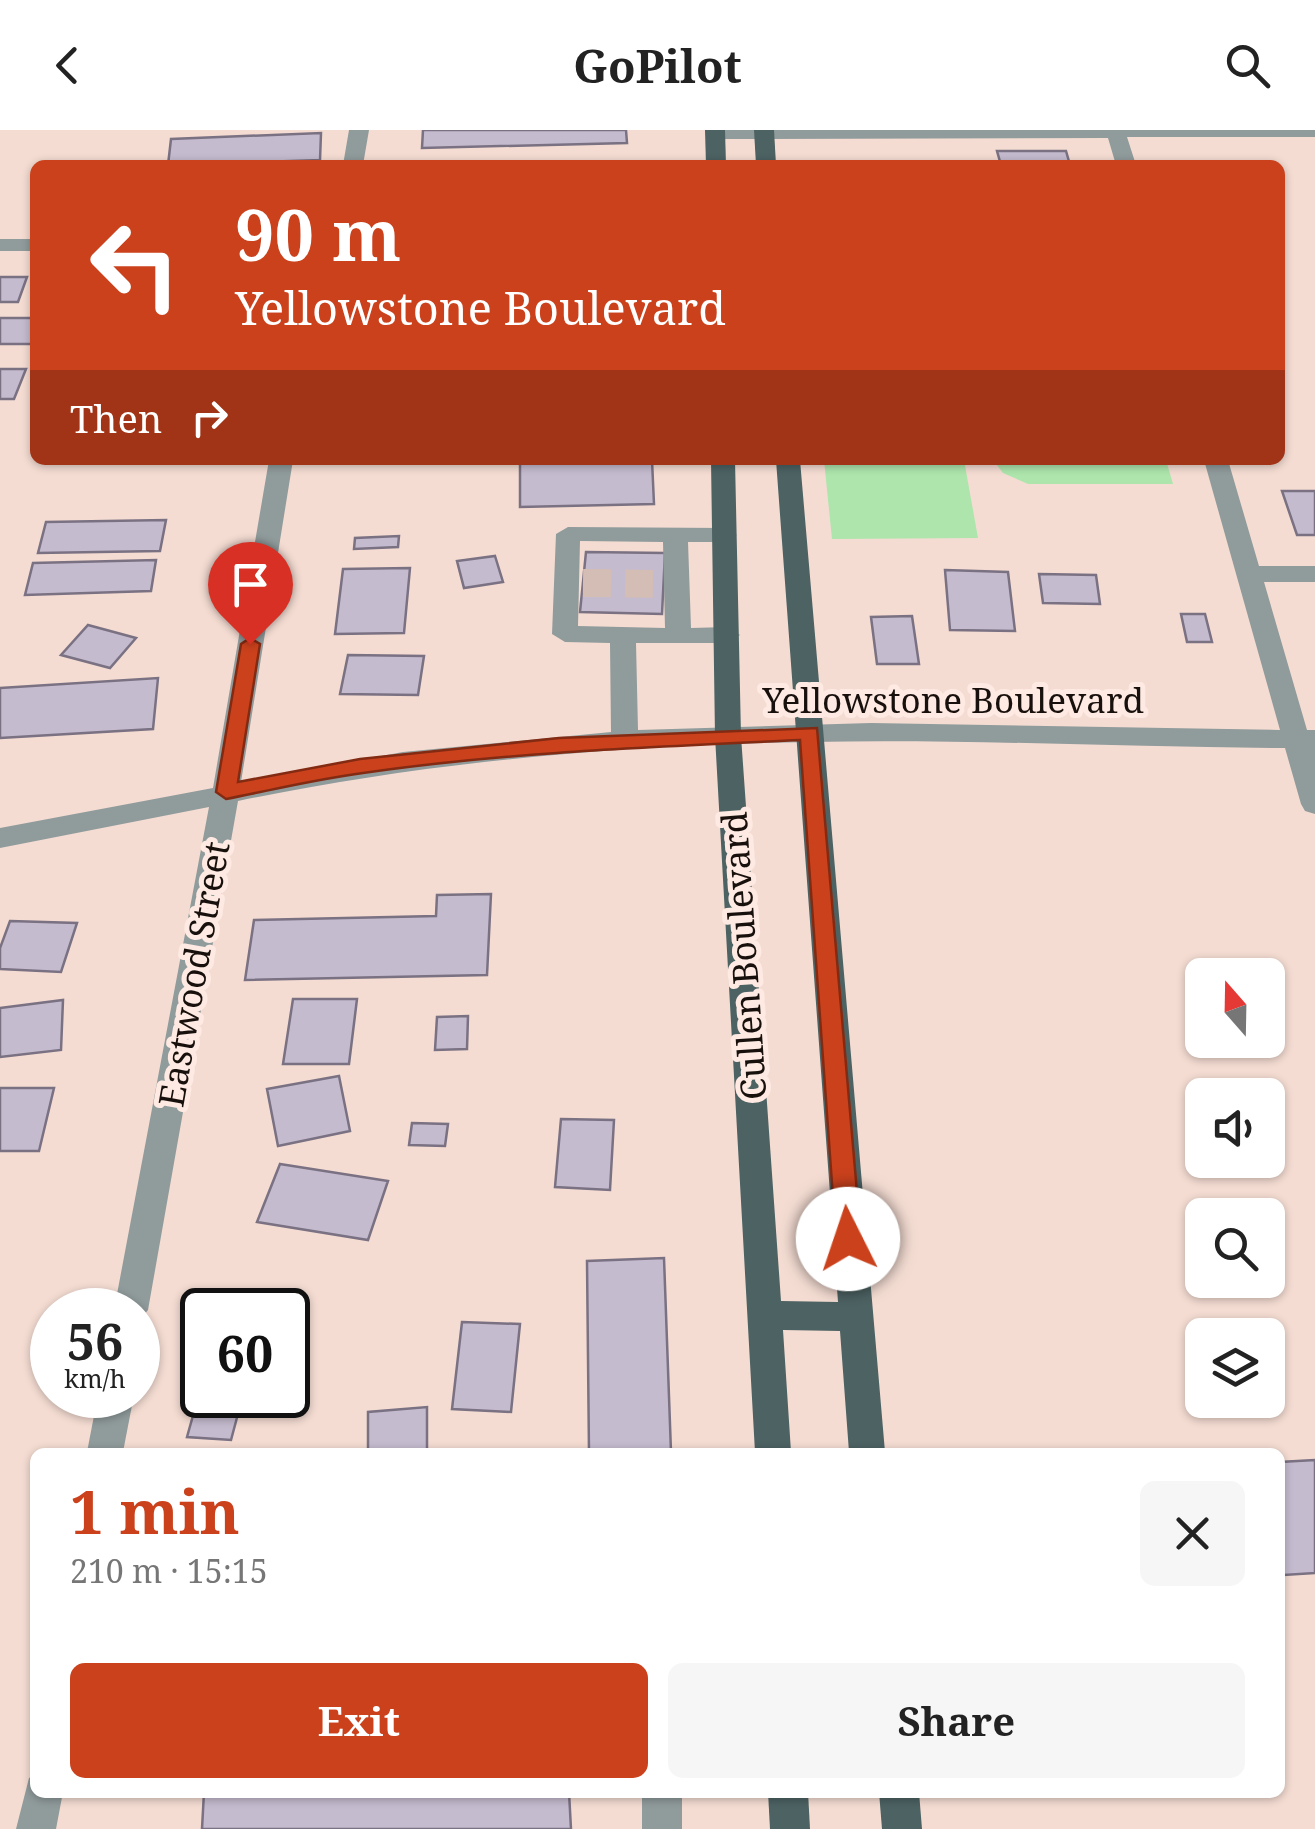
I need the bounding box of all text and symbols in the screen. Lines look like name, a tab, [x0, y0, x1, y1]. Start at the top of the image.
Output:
text: GoPilot	[573, 35, 742, 96]
icon: back	[40, 38, 95, 93]
icon: search	[1220, 38, 1275, 93]
text: 90 m	[235, 186, 401, 282]
icon: left	[70, 200, 200, 330]
text: Yellowstone Boulevard	[235, 277, 726, 338]
icon: right	[182, 390, 237, 445]
text: Then	[70, 392, 162, 444]
pin	[208, 542, 293, 645]
icon: arrive	[223, 557, 278, 612]
street label: Yellowstone Boulevard	[761, 676, 1144, 723]
street label: Cullen Boulevard	[709, 810, 777, 1102]
street label: Eastwood Street	[147, 838, 239, 1110]
north arrow	[1185, 958, 1285, 1058]
map controls	[1185, 958, 1285, 1418]
button: sound	[1185, 1078, 1285, 1178]
position arrow	[796, 1187, 900, 1291]
button: search	[1185, 1198, 1285, 1298]
speed limit sign: 60	[180, 1288, 310, 1418]
text: 56	[67, 1307, 123, 1375]
button: layers	[1185, 1318, 1285, 1418]
text: km/h	[64, 1361, 126, 1395]
text: 1 min	[70, 1470, 240, 1552]
button: close	[1140, 1481, 1245, 1586]
text: 210 m · 15:15	[70, 1549, 268, 1592]
button: Exit	[70, 1663, 648, 1778]
button: Share	[668, 1663, 1245, 1778]

